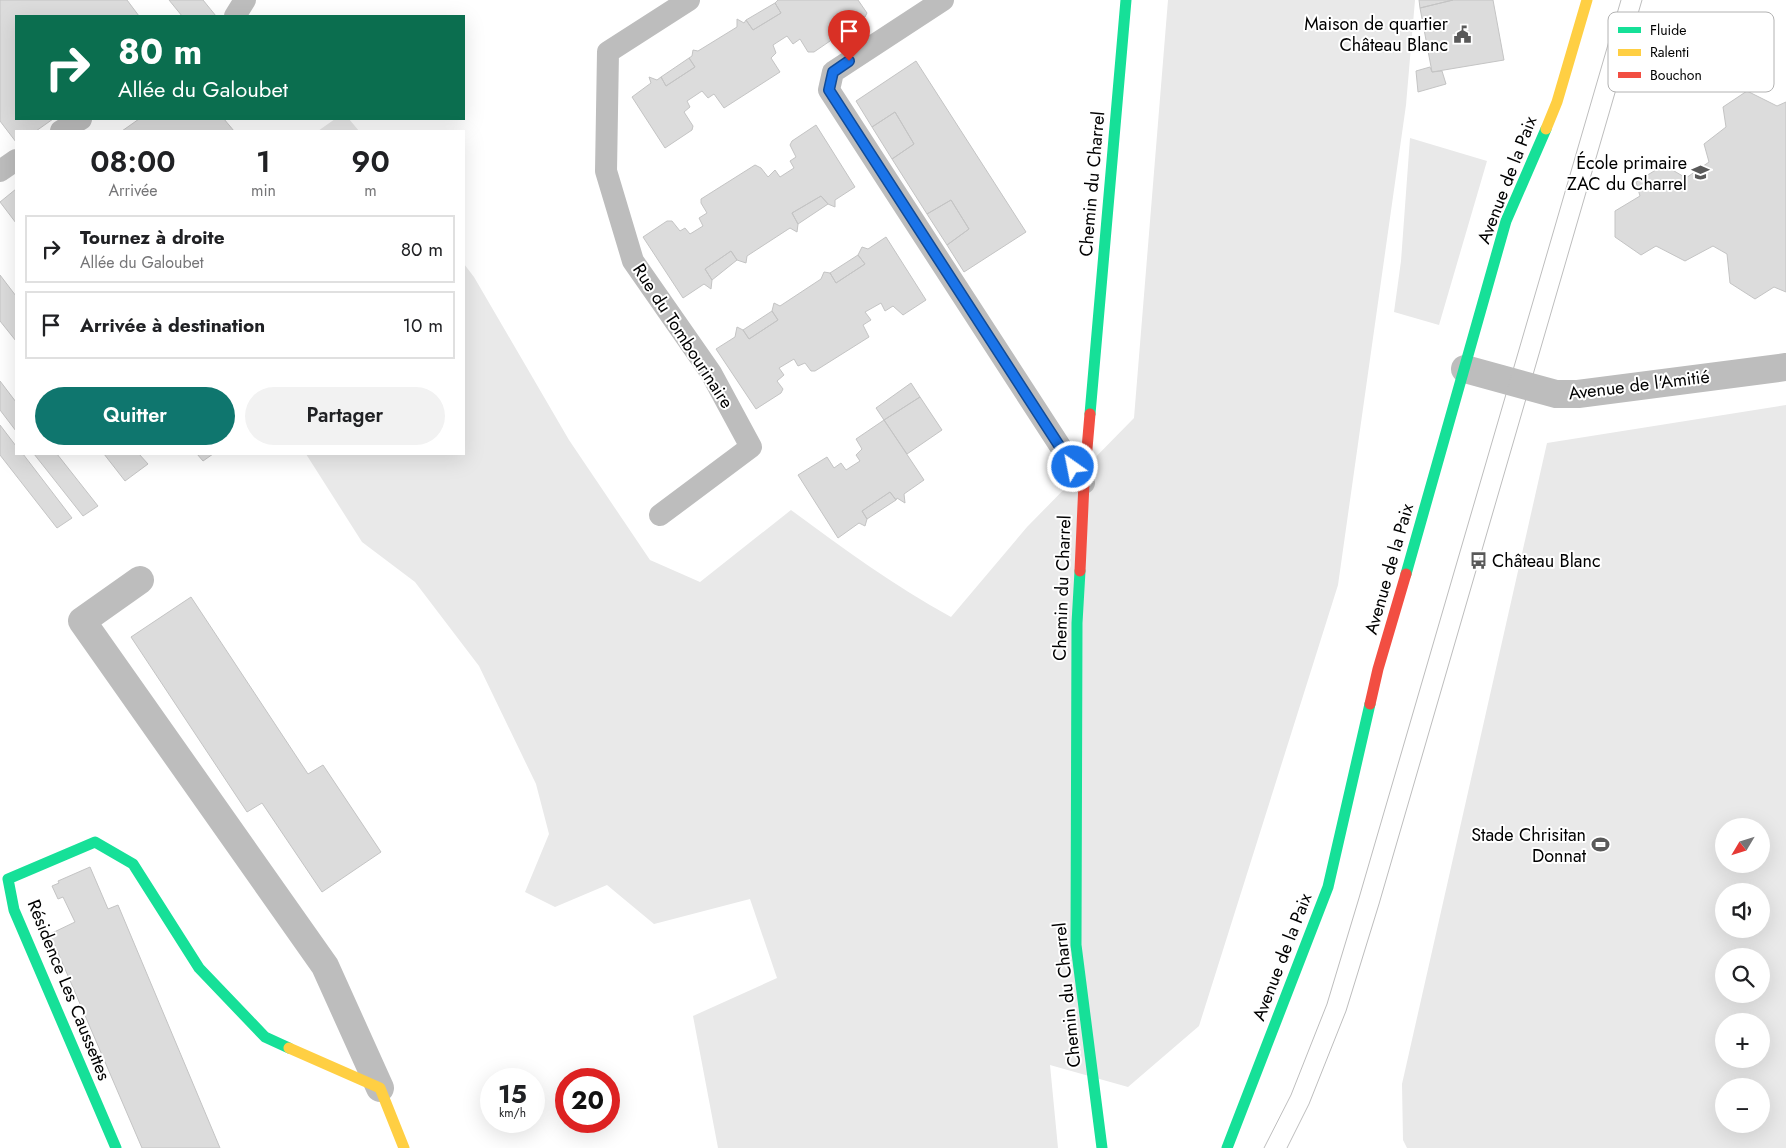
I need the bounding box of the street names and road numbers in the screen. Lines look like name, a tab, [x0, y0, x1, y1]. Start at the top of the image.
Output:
street label: Chemin du Charrel	[1073, 110, 1111, 258]
street label: Avenue de la Paix	[1471, 112, 1543, 248]
street label: Rue du Tombourinaire	[626, 258, 740, 414]
street label: Avenue de l'Amitié	[1567, 363, 1711, 407]
street label: Avenue de la Paix	[1358, 500, 1420, 637]
street label: Chemin du Charrel	[1046, 515, 1078, 661]
street label: Avenue de la Paix	[1246, 889, 1318, 1025]
street label: Résidence Les Caussettes	[21, 896, 117, 1084]
street label: Chemin du Charrel	[1046, 921, 1088, 1069]

